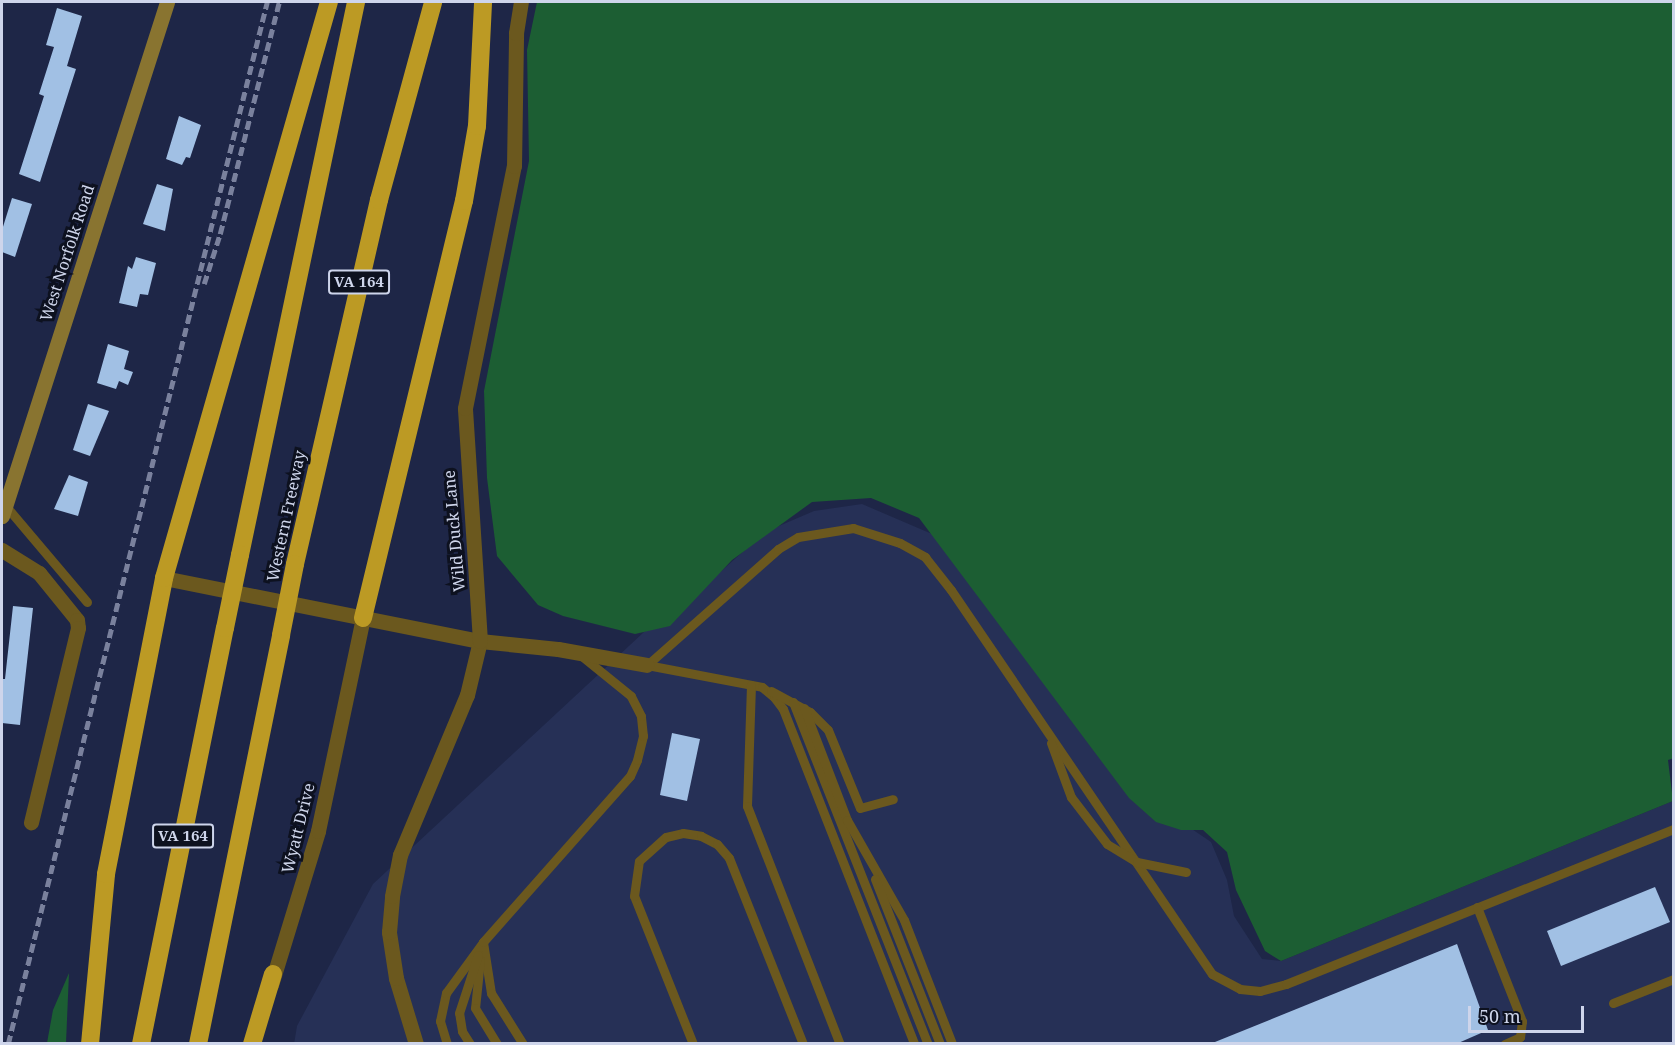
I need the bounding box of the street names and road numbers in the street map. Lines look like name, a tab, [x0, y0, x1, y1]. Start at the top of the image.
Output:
street label: West Norfolk Road	[36, 182, 98, 324]
road number: VA 164	[328, 270, 391, 294]
street label: Western Freeway	[263, 449, 309, 583]
street label: Wild Duck Lane	[439, 469, 469, 593]
street label: Wyatt Drive	[278, 781, 318, 875]
road number: VA 164	[152, 824, 214, 848]

